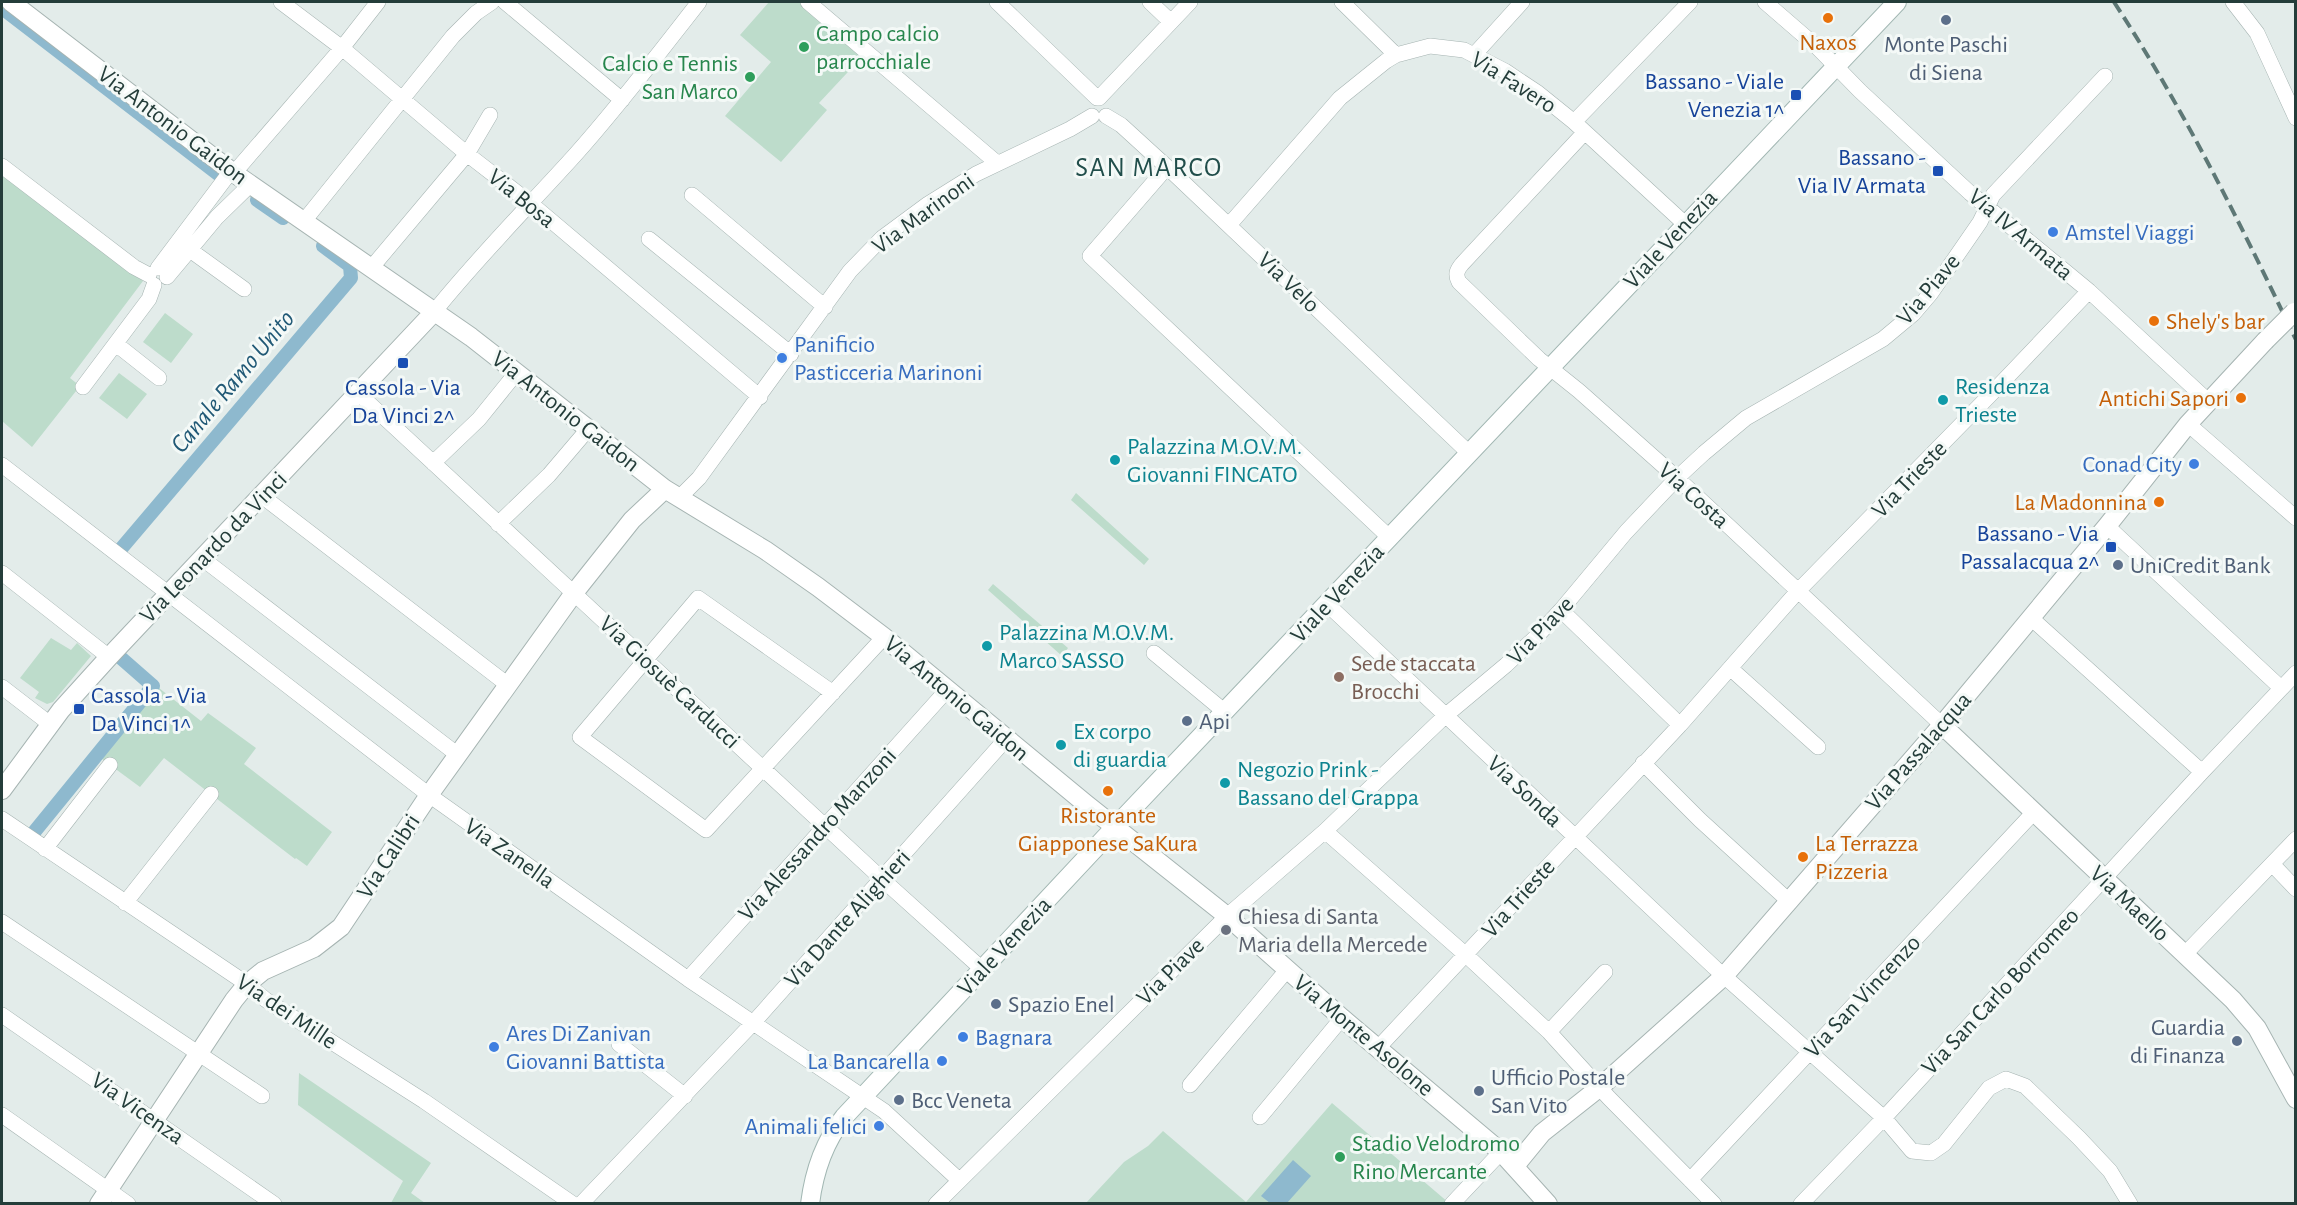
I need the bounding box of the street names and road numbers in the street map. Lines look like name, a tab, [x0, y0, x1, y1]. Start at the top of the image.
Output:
street label: Via Favero	[1467, 47, 1560, 118]
street label: Via Antonio Gaidon	[93, 62, 252, 190]
street label: Via Bosa	[483, 165, 560, 233]
street label: Via Marinoni	[868, 169, 979, 259]
street label: Via IV Armata	[1963, 184, 2077, 285]
street label: Viale Venezia	[1619, 186, 1722, 294]
street label: Via Velo	[1253, 248, 1324, 318]
street label: Via Piave	[1892, 250, 1965, 330]
street label: Via Antonio Gaidon	[487, 347, 644, 477]
street label: Via Trieste	[1868, 437, 1952, 523]
street label: Via Costa	[1653, 458, 1733, 533]
street label: Via Leonardo da Vinci	[136, 467, 292, 628]
street label: Viale Venezia	[1286, 540, 1389, 648]
street label: Via Piave	[1503, 592, 1579, 669]
street label: Via Giosuè Carducci	[594, 612, 744, 754]
street label: Via Antonio Gaidon	[879, 632, 1033, 766]
street label: Via Passalacqua	[1861, 688, 1976, 815]
street label: Via Alessandro Manzoni	[734, 744, 901, 926]
street label: Via Sonda	[1482, 751, 1566, 832]
street label: Via Calibri	[353, 810, 425, 903]
street label: Via Zanella	[460, 814, 559, 894]
street label: Via Dante Alighieri	[780, 845, 915, 992]
street label: Via Trieste	[1478, 855, 1560, 943]
street label: Via Maello	[2085, 861, 2174, 946]
street label: Viale Venezia	[953, 893, 1056, 1001]
street label: Via San Carlo Borromeo	[1917, 904, 2084, 1080]
street label: Via San Vincenzo	[1800, 931, 1925, 1063]
street label: Via Piave	[1132, 933, 1209, 1010]
street label: Via dei Mille	[232, 970, 341, 1054]
street label: Via Monte Asolone	[1289, 970, 1438, 1101]
street label: Via Vicenza	[87, 1068, 188, 1149]

